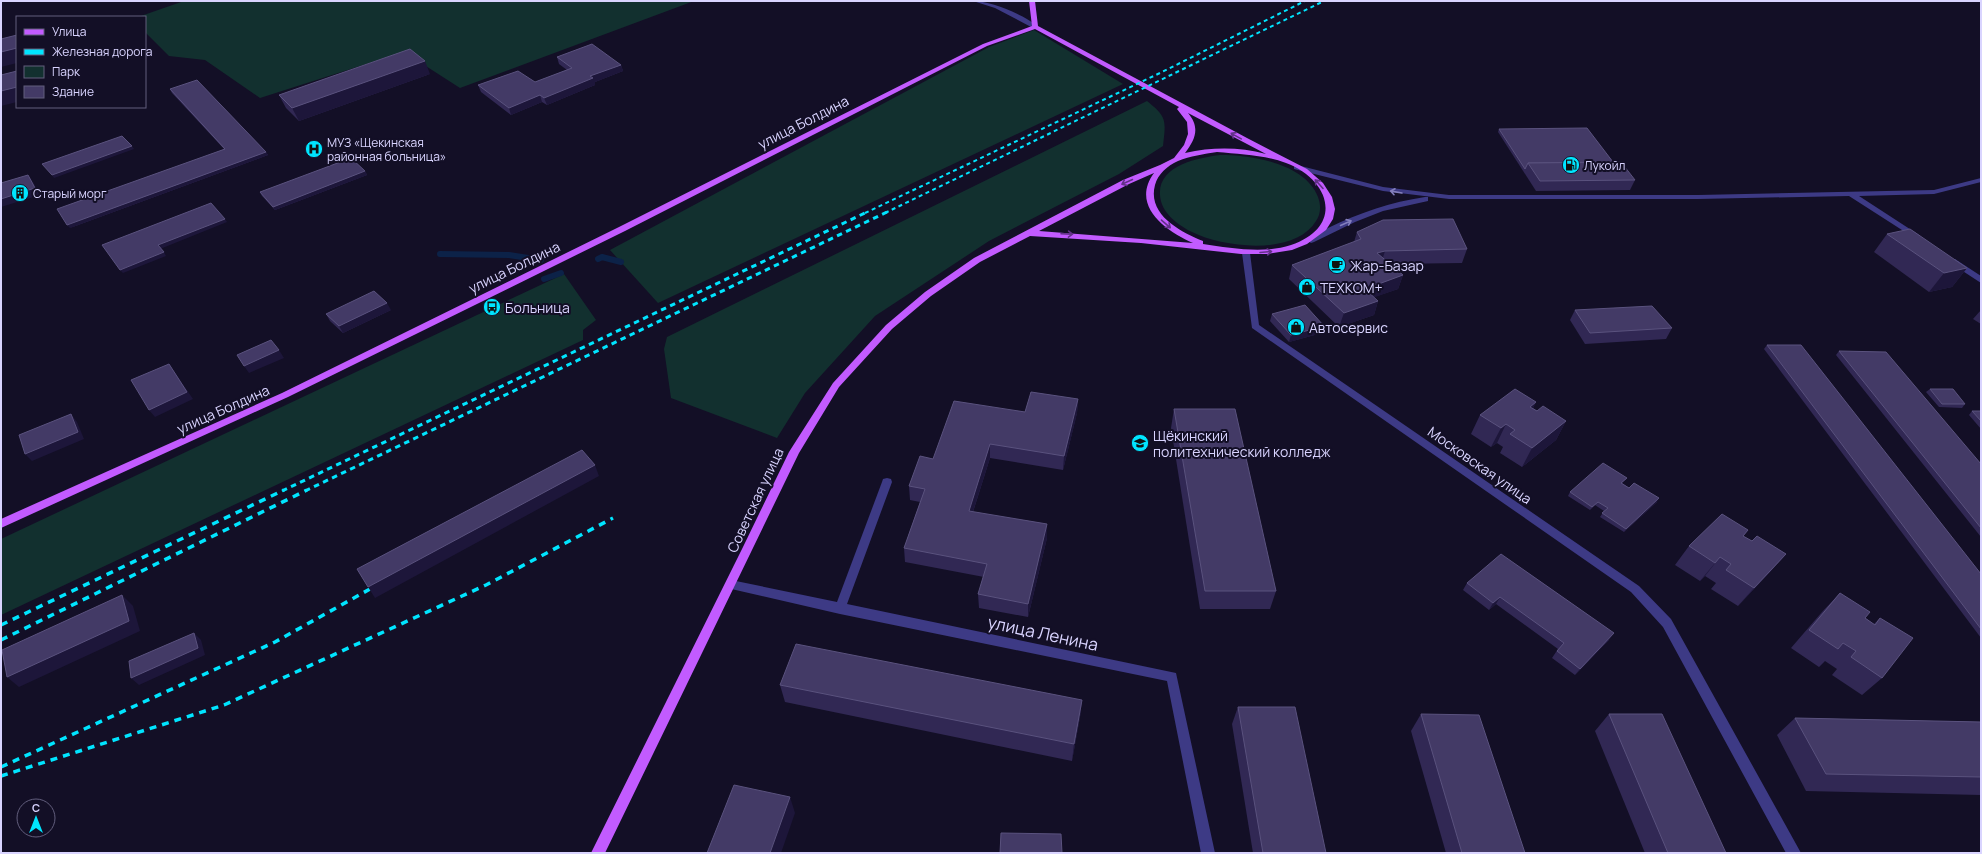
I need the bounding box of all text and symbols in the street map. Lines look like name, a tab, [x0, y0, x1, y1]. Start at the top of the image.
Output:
legend	[16, 16, 146, 108]
text: Улица	[52, 23, 86, 40]
text: Железная дорога	[52, 43, 152, 60]
text: Парк	[52, 63, 81, 80]
text: Здание	[52, 83, 94, 100]
street label: улица Болдина	[754, 91, 852, 153]
one-way arrow	[1230, 131, 1242, 139]
place label: МУЗ «Щекинская районная больница»	[327, 134, 446, 165]
hospital icon: МУЗ «Щекинская районная больница»	[304, 139, 324, 159]
fuel station icon: Лукойл	[1561, 155, 1581, 175]
place label: Лукойл	[1584, 157, 1625, 174]
one-way arrow	[1122, 179, 1134, 186]
one-way arrow	[1314, 179, 1324, 189]
building icon: Старый морг	[10, 183, 30, 203]
place label: Старый морг	[33, 185, 107, 202]
one-way arrow	[1390, 187, 1403, 195]
one-way arrow	[1339, 218, 1351, 226]
one-way arrow	[1161, 219, 1172, 228]
one-way arrow	[1060, 230, 1073, 238]
street label: улица Болдина	[465, 237, 563, 297]
one-way arrow	[1259, 248, 1272, 255]
cafe icon: Жар-Базар	[1327, 255, 1347, 275]
place label: Жар-Базар	[1350, 256, 1424, 275]
shop icon: ТЕХКОМ+	[1297, 277, 1317, 297]
place label: ТЕХКОМ+	[1320, 278, 1383, 297]
bus stop icon: Больница	[482, 297, 502, 317]
place label: Больница	[505, 298, 570, 317]
shop icon: Автосервис	[1286, 317, 1306, 337]
place label: Автосервис	[1309, 318, 1388, 337]
street label: улица Болдина	[174, 380, 272, 438]
street label: Московская улица	[1424, 422, 1536, 508]
place label: Щёкинский политехнический колледж	[1153, 426, 1331, 461]
school or university icon: Щёкинский политехнический колледж	[1130, 433, 1150, 453]
street label: Советская улица	[722, 445, 788, 555]
street label: улица Ленина	[986, 610, 1100, 656]
north arrow	[16, 798, 56, 838]
text: С	[32, 800, 40, 815]

